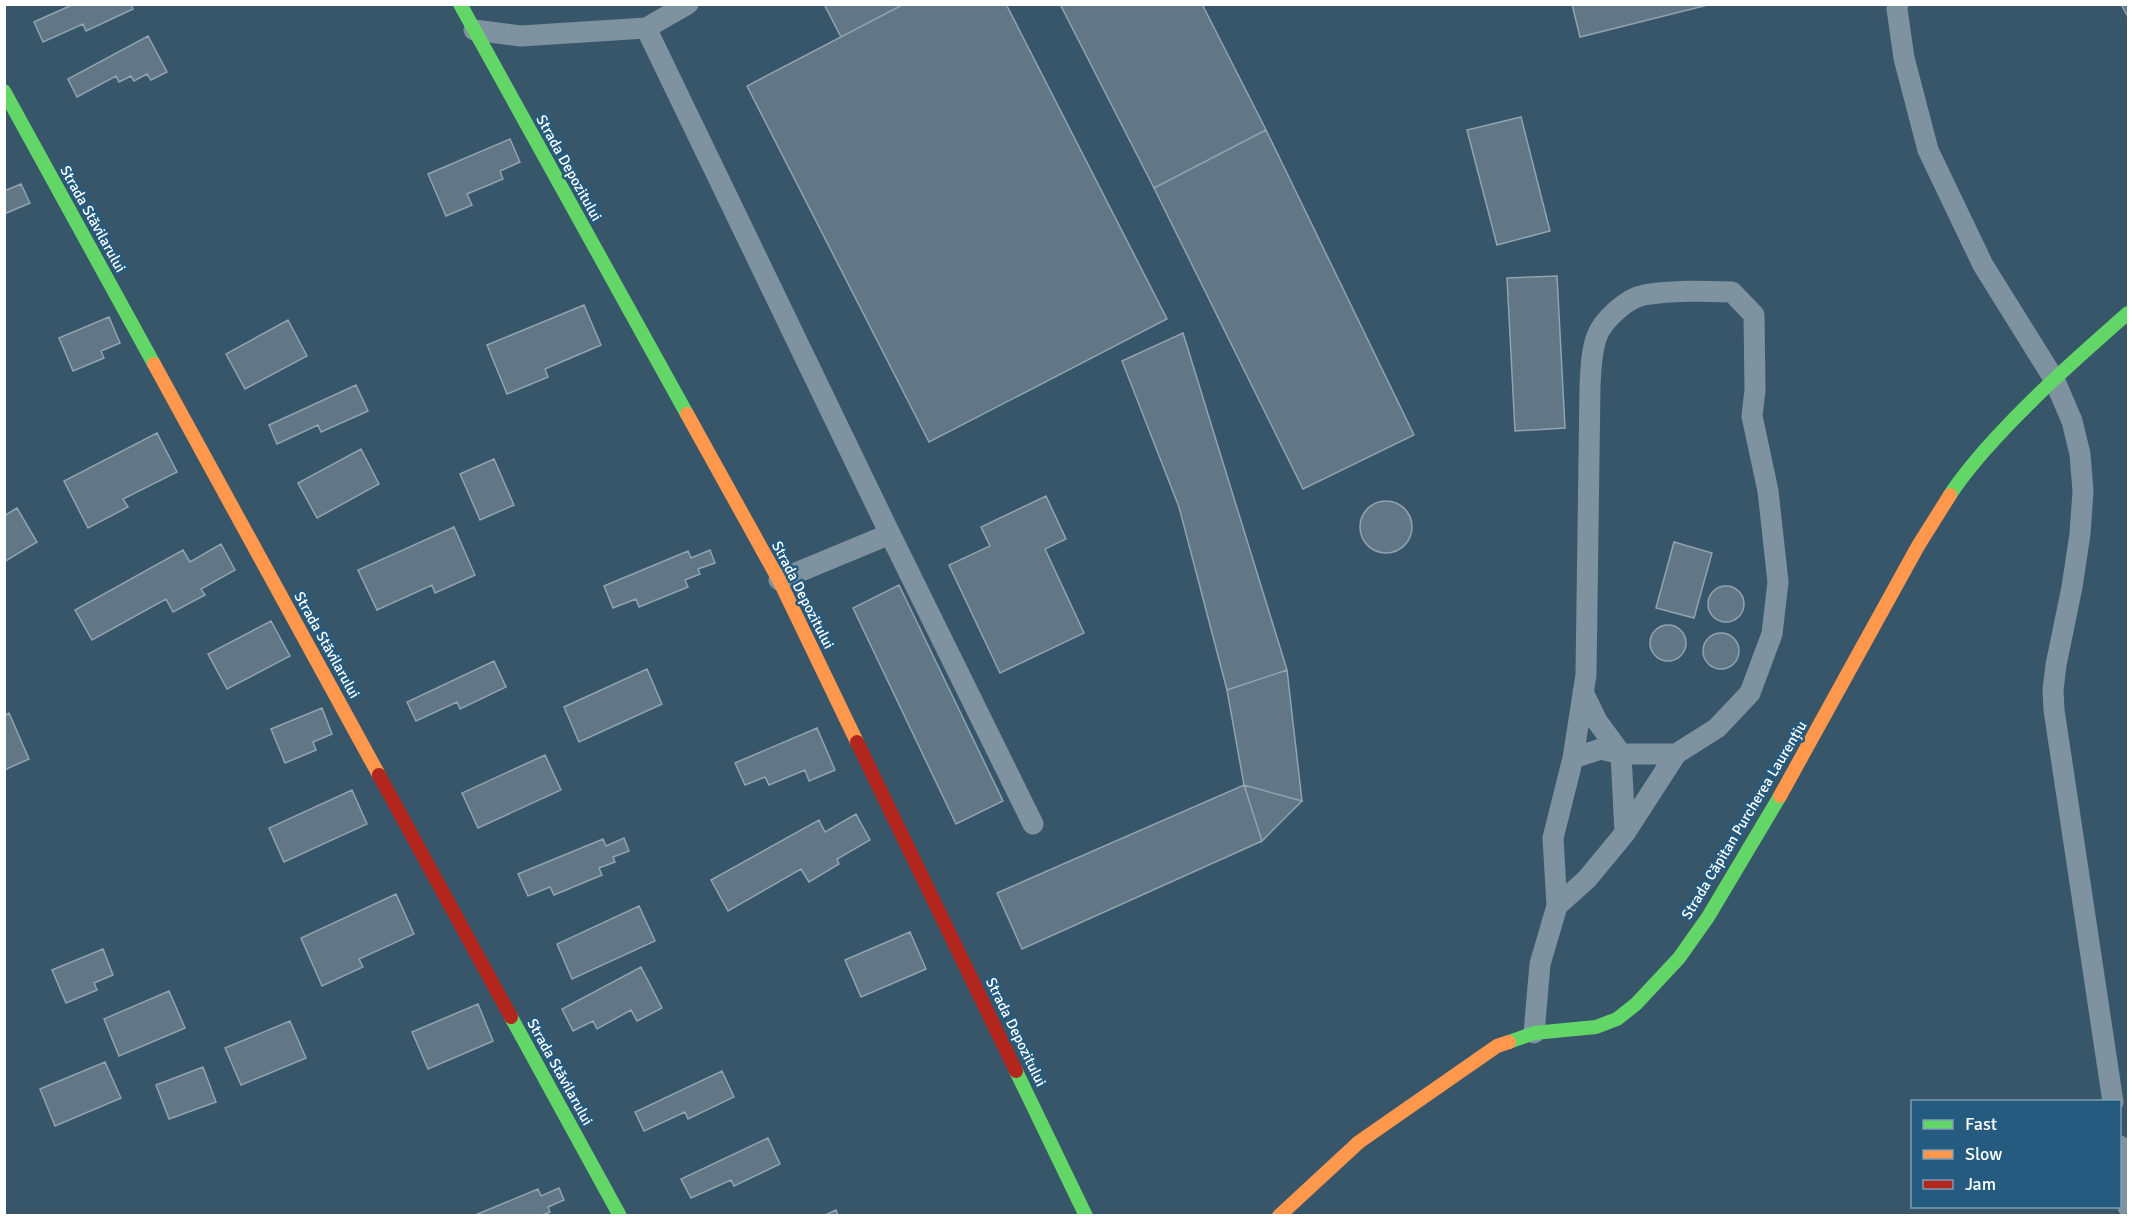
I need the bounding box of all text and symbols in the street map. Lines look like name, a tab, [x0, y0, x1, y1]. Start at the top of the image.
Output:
street label: Strada Depozitului	[532, 112, 606, 224]
street label: Strada Stăvilarului	[56, 162, 130, 276]
street label: Strada Depozitului	[768, 538, 838, 652]
street label: Strada Stăvilarului	[290, 588, 364, 702]
street label: Strada Căpitan Purcherea Laurențiu	[1677, 717, 1811, 923]
street label: Strada Depozitului	[982, 975, 1050, 1089]
street label: Strada Stăvilarului	[523, 1015, 597, 1129]
legend	[1911, 1100, 2121, 1208]
text: Fast	[1965, 1113, 1997, 1135]
text: Slow	[1965, 1143, 2002, 1165]
text: Jam	[1965, 1173, 1996, 1195]

